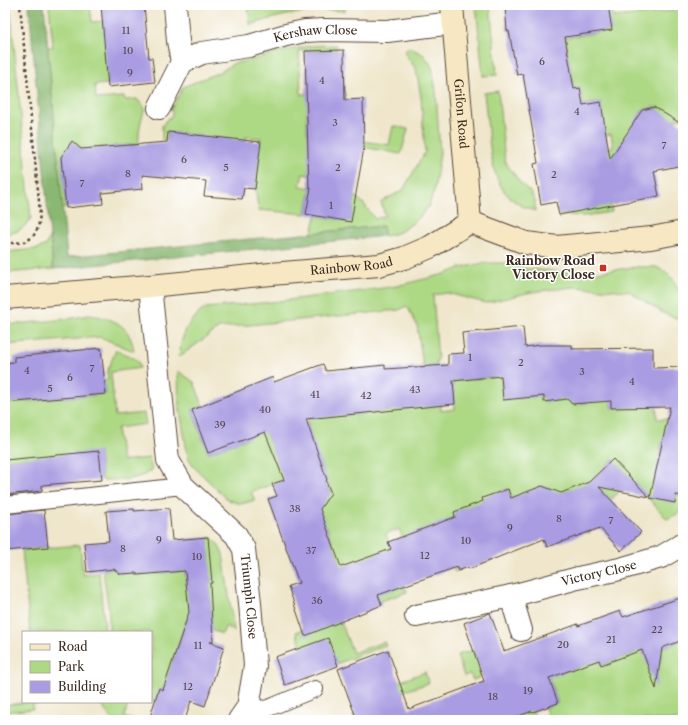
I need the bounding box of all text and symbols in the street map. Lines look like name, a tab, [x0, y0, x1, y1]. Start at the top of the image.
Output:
street label: Kershaw Close	[272, 22, 358, 45]
house number: 11	[122, 24, 131, 37]
house number: 10	[123, 44, 133, 57]
house number: 6	[539, 55, 545, 68]
house number: 9	[127, 66, 133, 79]
house number: 4	[319, 74, 325, 87]
street label: Grifon Road	[451, 78, 472, 150]
house number: 4	[574, 105, 580, 118]
house number: 3	[332, 116, 338, 129]
house number: 7	[662, 139, 667, 152]
house number: 6	[181, 153, 187, 166]
house number: 5	[223, 161, 229, 174]
house number: 2	[335, 161, 341, 174]
house number: 8	[125, 167, 131, 180]
house number: 2	[551, 168, 557, 181]
house number: 7	[80, 177, 85, 190]
house number: 1	[329, 199, 334, 212]
street label: Rainbow Road	[310, 253, 395, 278]
place label: Rainbow Road Victory Close	[505, 253, 595, 282]
marker: Rainbow Road Victory Close	[598, 263, 608, 273]
house number: 1	[468, 351, 473, 364]
house number: 2	[518, 356, 524, 369]
house number: 7	[90, 362, 95, 375]
house number: 4	[24, 364, 30, 377]
house number: 3	[579, 365, 585, 378]
house number: 6	[67, 371, 73, 384]
house number: 4	[629, 375, 635, 388]
house number: 5	[47, 382, 53, 395]
house number: 43	[409, 383, 421, 396]
house number: 41	[310, 388, 321, 401]
house number: 42	[360, 389, 372, 402]
house number: 40	[259, 403, 271, 416]
house number: 39	[214, 418, 226, 431]
house number: 38	[289, 502, 301, 515]
house number: 8	[556, 512, 562, 525]
house number: 7	[609, 514, 614, 527]
house number: 9	[507, 521, 513, 534]
house number: 9	[156, 533, 162, 546]
house number: 10	[461, 534, 471, 547]
house number: 8	[120, 542, 126, 555]
house number: 37	[306, 544, 316, 557]
house number: 12	[420, 549, 430, 562]
house number: 10	[192, 550, 202, 563]
street label: Triumph Close	[238, 553, 261, 640]
street label: Victory Close	[559, 556, 639, 589]
house number: 36	[311, 594, 323, 607]
house number: 22	[651, 623, 663, 636]
legend	[22, 631, 152, 703]
house number: 21	[606, 633, 617, 646]
house number: 20	[557, 638, 569, 651]
text: Road	[58, 639, 88, 654]
house number: 11	[194, 639, 203, 652]
text: Park	[58, 659, 85, 674]
text: Building	[58, 679, 106, 694]
house number: 12	[183, 680, 193, 693]
house number: 19	[523, 684, 533, 697]
house number: 18	[488, 690, 498, 703]

